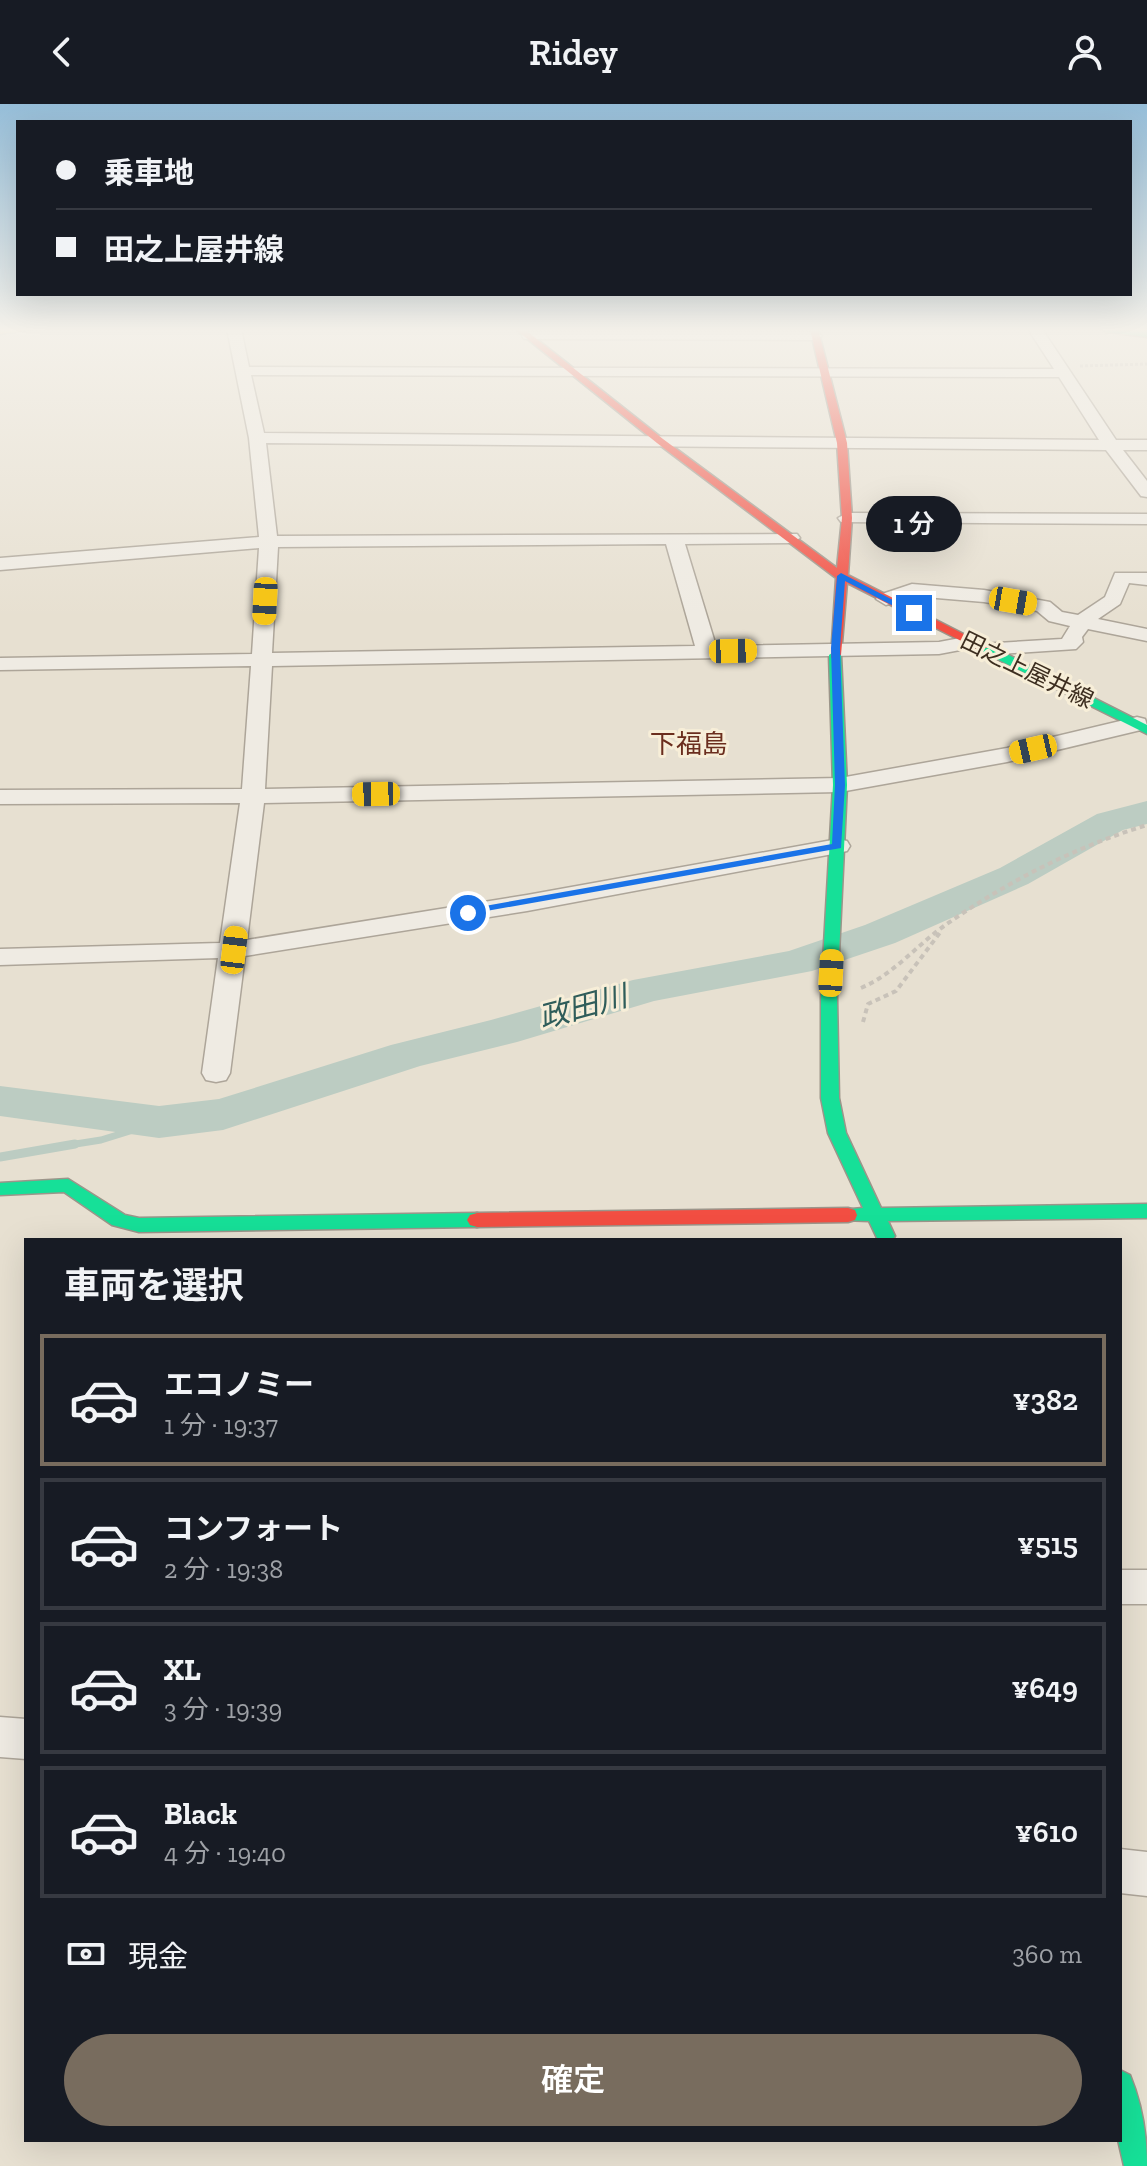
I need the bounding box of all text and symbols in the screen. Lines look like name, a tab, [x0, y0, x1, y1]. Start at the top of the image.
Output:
icon: back	[40, 30, 84, 74]
icon: person	[1063, 30, 1107, 74]
text: Ridey	[529, 31, 618, 74]
text: 乗車地	[104, 155, 194, 191]
text: 田之上屋井線	[104, 232, 284, 268]
callout: 1 分	[866, 497, 962, 553]
text: 1 分	[893, 508, 935, 540]
car	[252, 576, 278, 626]
car	[987, 585, 1039, 617]
route end	[896, 595, 932, 631]
street label: 田之上屋井線	[956, 625, 1098, 714]
car	[709, 639, 757, 663]
district label: 下福島	[650, 728, 728, 760]
car	[1007, 732, 1059, 766]
car	[352, 782, 400, 806]
route start	[450, 895, 486, 931]
car	[219, 925, 249, 975]
car	[818, 948, 844, 998]
water label: 政田川	[535, 977, 634, 1036]
text: 車両を選択	[64, 1264, 244, 1307]
icon: car	[68, 1364, 140, 1436]
text: エコノミー	[164, 1367, 314, 1403]
text: ¥382	[1013, 1382, 1078, 1418]
text: 1 分 · 19:37	[164, 1409, 278, 1441]
icon: car	[68, 1508, 140, 1580]
text: コンフォート	[164, 1511, 343, 1547]
text: ¥515	[1017, 1526, 1078, 1562]
text: 2 分 · 19:38	[164, 1553, 283, 1585]
icon: car	[68, 1652, 140, 1724]
text: XL	[164, 1652, 201, 1688]
text: ¥649	[1011, 1670, 1078, 1706]
text: 3 分 · 19:39	[164, 1693, 282, 1725]
icon: car	[68, 1796, 140, 1868]
text: Black	[164, 1796, 237, 1832]
text: ¥610	[1015, 1814, 1078, 1850]
text: 4 分 · 19:40	[164, 1837, 286, 1869]
icon: cash	[64, 1932, 108, 1976]
text: 360 m	[1012, 1938, 1082, 1970]
text: 現金	[128, 1939, 188, 1975]
button: 確定	[64, 2034, 1082, 2126]

